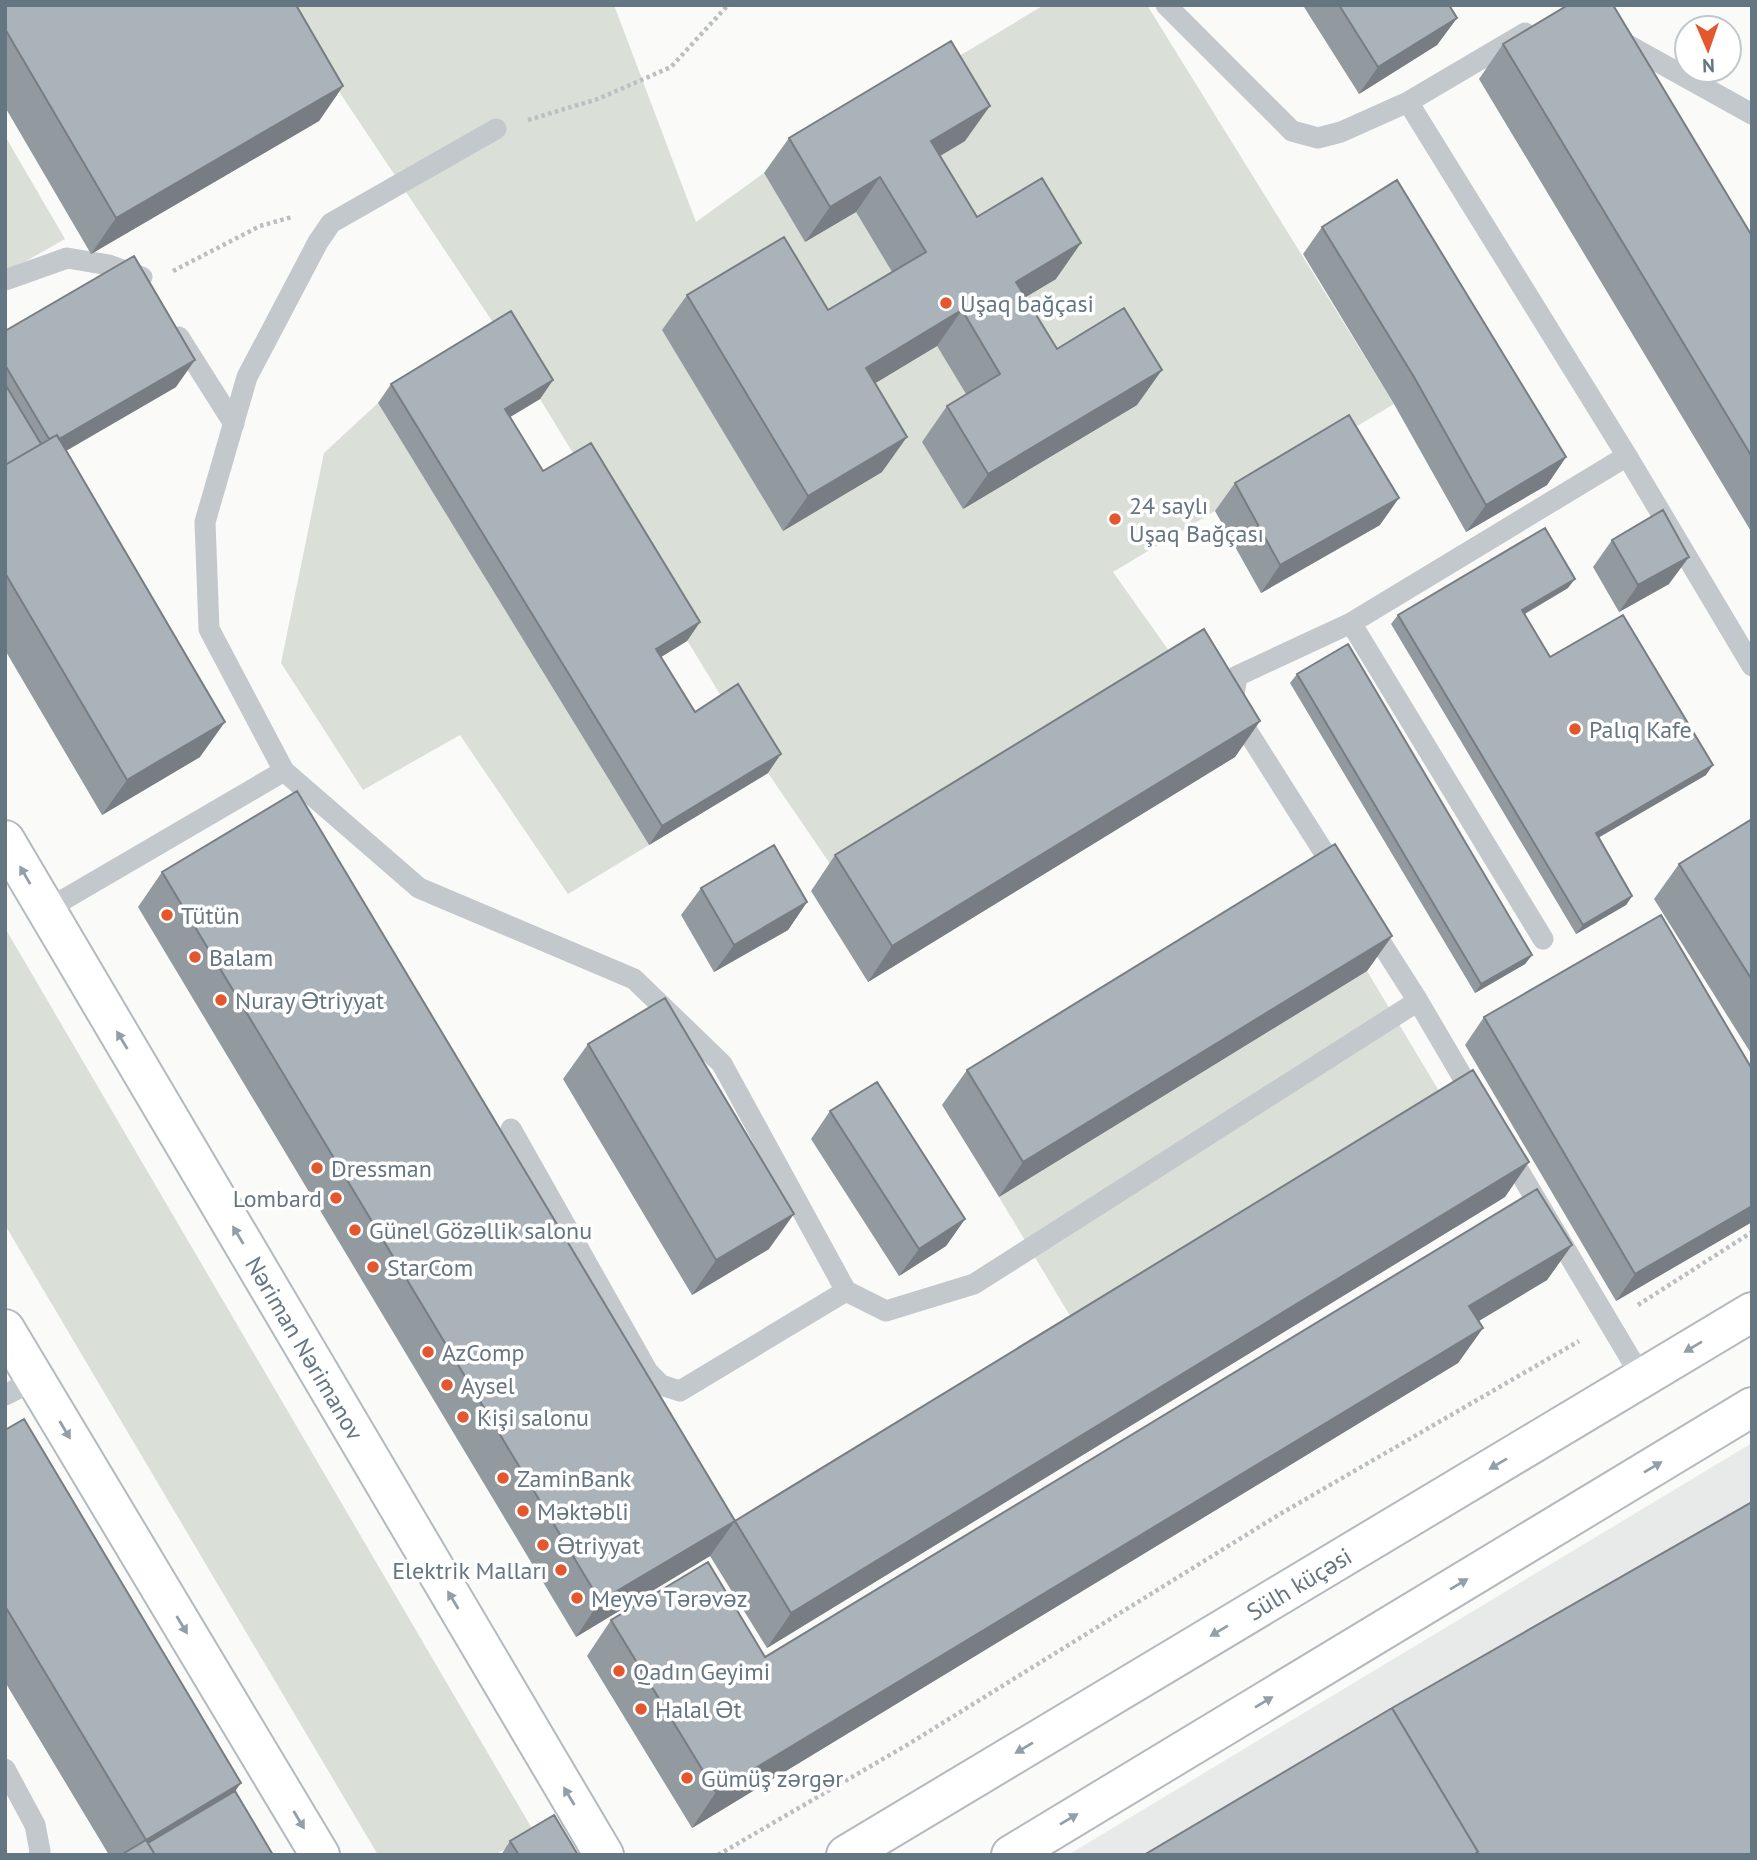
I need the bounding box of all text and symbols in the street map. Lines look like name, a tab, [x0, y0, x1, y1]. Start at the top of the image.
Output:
north arrow	[1673, 14, 1743, 84]
text: N	[1702, 54, 1715, 78]
place label: Uşaq bağçasi	[960, 288, 1094, 319]
marker: Uşaq bağçasi	[938, 295, 954, 311]
place label: 24 saylı Uşaq Bağçası	[1129, 490, 1264, 549]
marker: 24 saylı Uşaq Bağçası	[1107, 511, 1123, 527]
place label: Palıq Kafe	[1589, 714, 1692, 745]
marker: Palıq Kafe	[1567, 721, 1583, 737]
one-way arrow	[20, 865, 32, 885]
place label: Tütün	[181, 900, 240, 931]
marker: Tütün	[159, 907, 175, 923]
place label: Balam	[209, 942, 273, 973]
marker: Balam	[187, 949, 203, 965]
place label: Nuray Ətriyyat	[235, 985, 384, 1016]
marker: Nuray Ətriyyat	[213, 992, 229, 1008]
one-way arrow	[116, 1030, 128, 1049]
place label: Dressman	[331, 1153, 432, 1184]
marker: Dressman	[309, 1160, 325, 1176]
place label: Lombard	[233, 1183, 322, 1214]
marker: Lombard	[328, 1190, 344, 1206]
place label: Günel Gözəllik salonu	[369, 1215, 592, 1246]
marker: Günel Gözəllik salonu	[347, 1222, 363, 1238]
one-way arrow	[232, 1226, 244, 1245]
street label: Nəriman Nərimanov	[239, 1251, 371, 1446]
place label: StarCom	[387, 1252, 473, 1283]
marker: StarCom	[365, 1259, 381, 1275]
place label: AzComp	[442, 1337, 524, 1368]
one-way arrow	[1684, 1341, 1703, 1354]
marker: AzComp	[420, 1344, 436, 1360]
place label: Aysel	[461, 1370, 515, 1401]
marker: Aysel	[439, 1377, 455, 1393]
place label: Kişi salonu	[477, 1402, 589, 1433]
marker: Kişi salonu	[455, 1409, 471, 1425]
one-way arrow	[59, 1420, 71, 1439]
one-way arrow	[1488, 1458, 1508, 1470]
one-way arrow	[1644, 1460, 1663, 1473]
place label: ZaminBank	[517, 1463, 632, 1494]
marker: ZaminBank	[495, 1470, 511, 1486]
place label: Məktəbli	[537, 1496, 629, 1527]
marker: Məktəbli	[515, 1503, 531, 1519]
place label: Ətriyyat	[557, 1530, 640, 1561]
marker: Ətriyyat	[535, 1537, 551, 1553]
street label: Sülh küçəsi	[1241, 1540, 1357, 1627]
place label: Elektrik Malları	[392, 1555, 547, 1586]
marker: Elektrik Malları	[553, 1562, 569, 1578]
one-way arrow	[1449, 1578, 1468, 1591]
place label: Meyvə Tərəvəz	[591, 1583, 747, 1614]
marker: Meyvə Tərəvəz	[569, 1590, 585, 1606]
one-way arrow	[447, 1591, 459, 1610]
one-way arrow	[176, 1615, 189, 1634]
one-way arrow	[1209, 1625, 1228, 1638]
place label: Qadın Geyimi	[633, 1656, 770, 1687]
marker: Qadın Geyimi	[611, 1663, 627, 1679]
place label: Halal Ət	[655, 1694, 742, 1725]
one-way arrow	[1254, 1696, 1273, 1708]
marker: Halal Ət	[633, 1701, 649, 1717]
one-way arrow	[1014, 1742, 1033, 1755]
place label: Gümüş zərgər	[701, 1763, 843, 1794]
marker: Gümüş zərgər	[679, 1770, 695, 1786]
one-way arrow	[563, 1786, 575, 1806]
one-way arrow	[293, 1810, 306, 1829]
one-way arrow	[1060, 1813, 1079, 1826]

